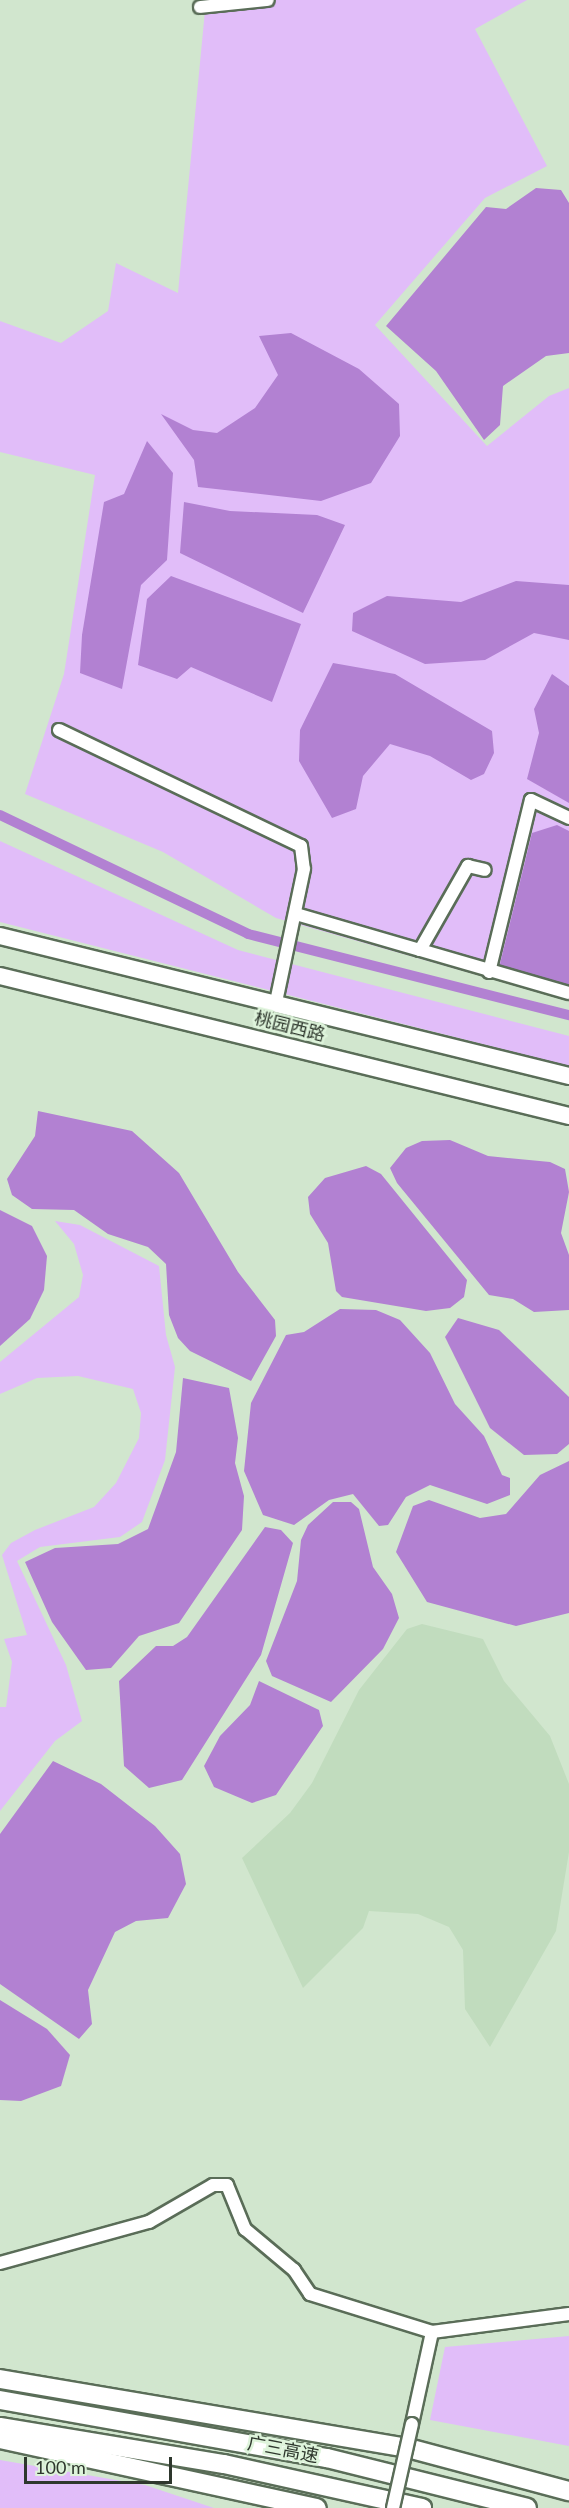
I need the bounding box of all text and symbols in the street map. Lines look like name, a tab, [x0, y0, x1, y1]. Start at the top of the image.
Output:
street label: 桃园西路	[252, 1007, 328, 1045]
street label: 广三高速	[246, 2432, 320, 2466]
scale bar	[27, 2445, 176, 2483]
text: 100 m	[35, 2456, 86, 2478]

